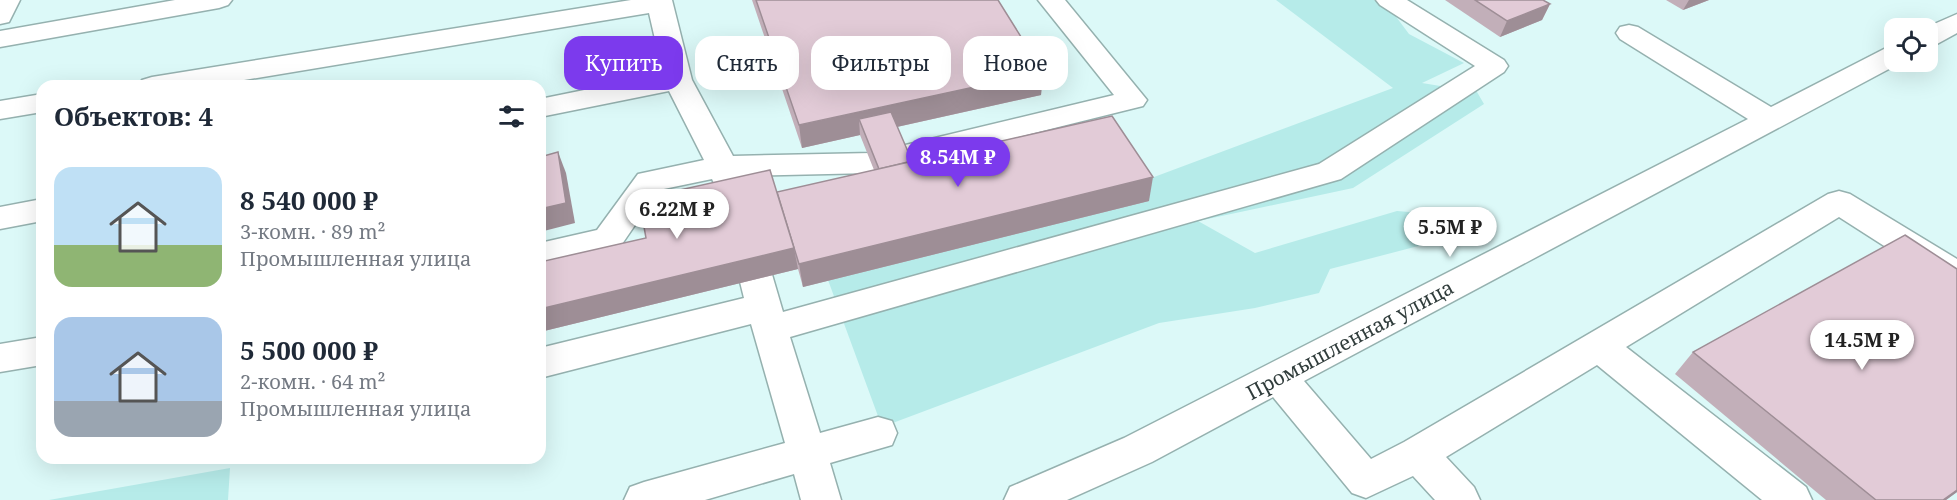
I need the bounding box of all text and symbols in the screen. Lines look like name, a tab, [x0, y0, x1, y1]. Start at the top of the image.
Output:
map controls	[1884, 18, 1938, 72]
button: locate	[1884, 18, 1938, 72]
chip: Купить	[564, 36, 683, 90]
chip: Снять	[695, 36, 799, 90]
chip: Фильтры	[811, 36, 951, 90]
chip: Новое	[963, 36, 1068, 90]
text: Объектов: 4	[54, 98, 213, 134]
icon: filters	[495, 100, 528, 133]
pin: 8.54M ₽	[903, 137, 1013, 188]
text: 8.54M ₽	[920, 143, 996, 170]
text: 8 540 000 ₽	[240, 182, 378, 218]
pin: 6.22M ₽	[622, 189, 732, 240]
icon: home	[102, 191, 174, 263]
text: 6.22M ₽	[639, 195, 715, 222]
pin: 5.5M ₽	[1401, 207, 1499, 258]
text: 5.5M ₽	[1418, 213, 1482, 240]
text: 3-комн. · 89 m²	[240, 218, 386, 245]
text: Промышленная улица	[240, 245, 471, 272]
street label: Промышленная улица	[1241, 273, 1458, 406]
pin: 14.5M ₽	[1807, 320, 1917, 371]
text: 14.5M ₽	[1824, 326, 1900, 353]
text: 5 500 000 ₽	[240, 332, 378, 368]
icon: home	[102, 341, 174, 413]
text: 2-комн. · 64 m²	[240, 368, 386, 395]
text: Промышленная улица	[240, 395, 471, 422]

